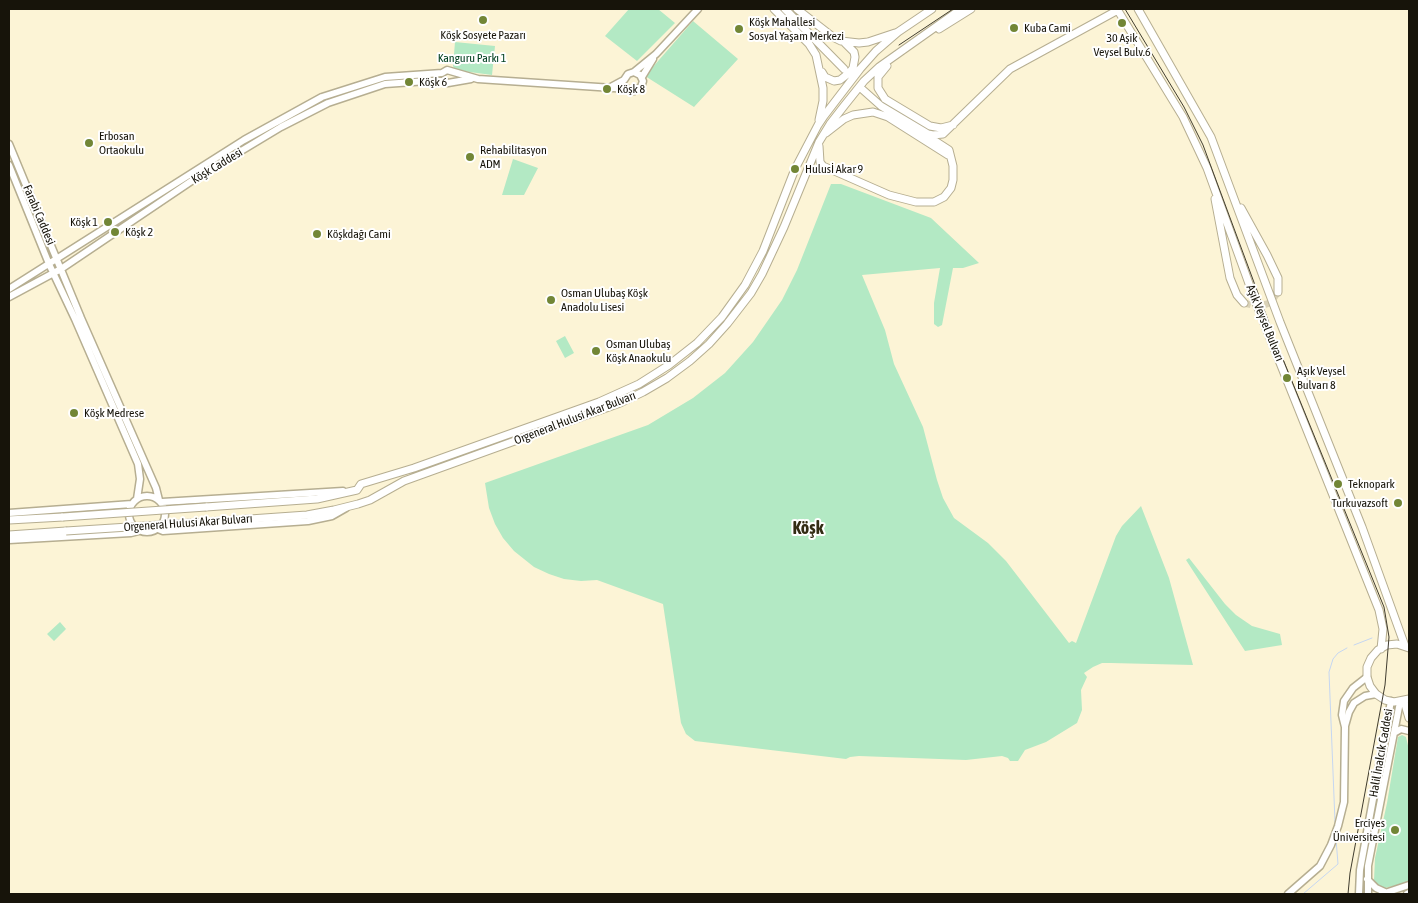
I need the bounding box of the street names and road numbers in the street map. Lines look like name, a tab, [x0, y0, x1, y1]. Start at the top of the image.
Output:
street label: Köşk Caddesi	[189, 145, 245, 187]
street label: Farabi Caddesi	[20, 183, 58, 247]
street label: Aşık Veysel Bulvarı	[1243, 283, 1287, 363]
street label: Orgeneral Hulusi Akar Bulvarı	[512, 388, 638, 448]
street label: Orgeneral Hulusi Akar Bulvarı	[123, 511, 253, 535]
street label: Halil İnalcık Caddesi	[1366, 708, 1396, 798]

